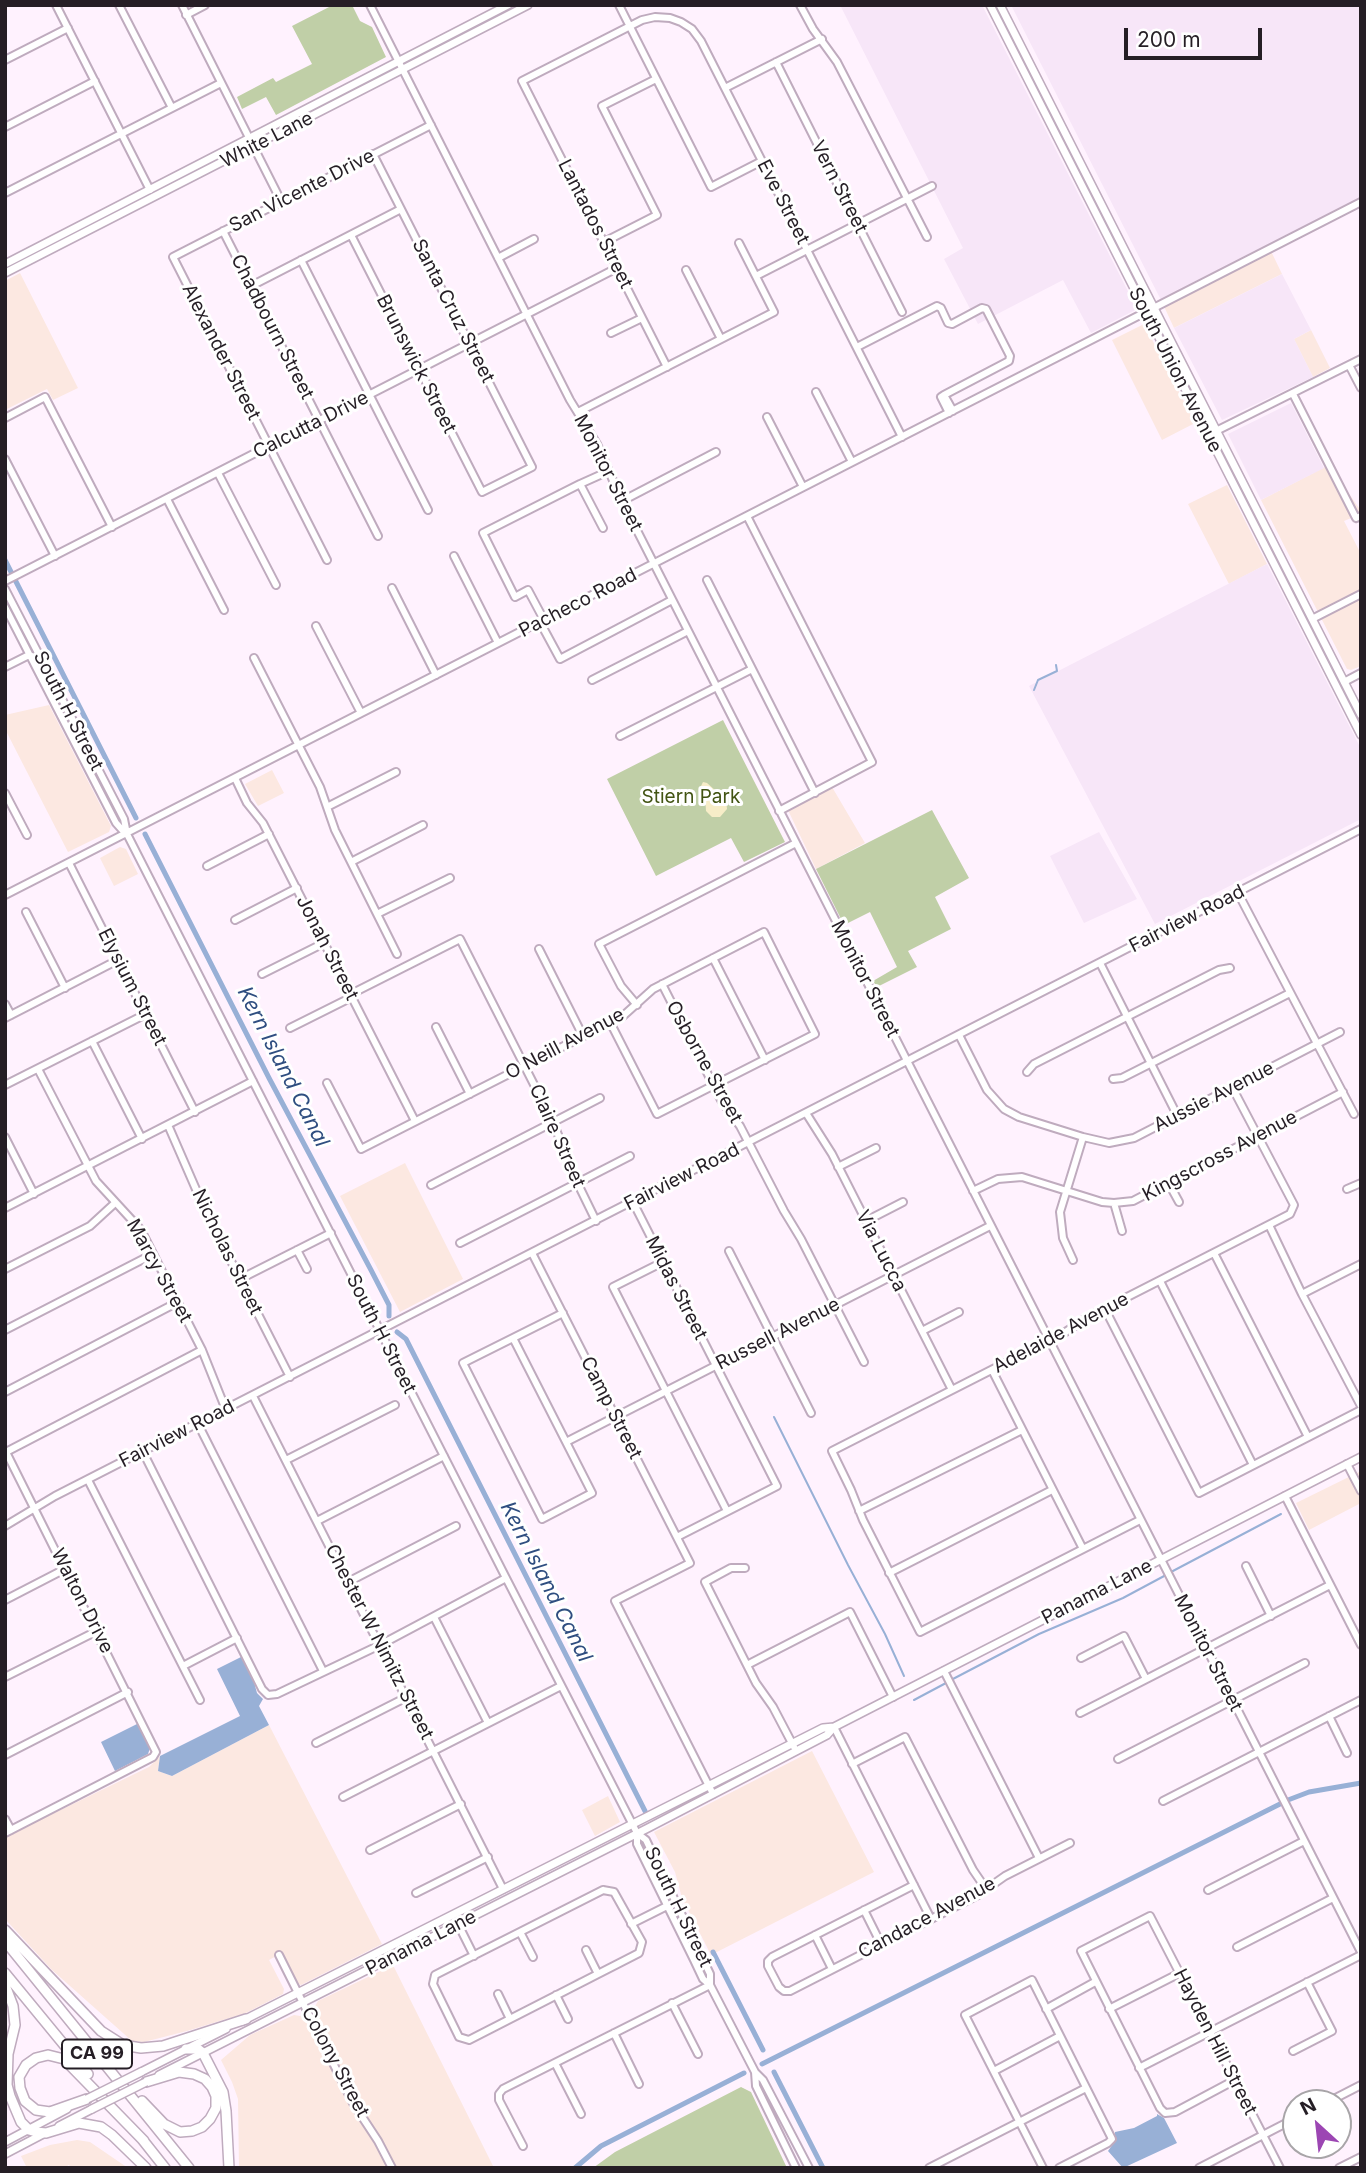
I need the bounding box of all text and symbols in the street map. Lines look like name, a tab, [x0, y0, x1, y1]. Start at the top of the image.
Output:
scale bar	[1128, 14, 1266, 58]
text: 200 m	[1137, 27, 1201, 52]
street label: White Lane	[217, 107, 317, 173]
street label: Vern Street	[806, 137, 872, 237]
street label: San Vicente Drive	[226, 145, 378, 237]
street label: Lantados Street	[553, 156, 637, 292]
street label: Eve Street	[752, 156, 814, 248]
street label: Santa Cruz Street	[407, 235, 499, 387]
street label: Chadbourn Street	[226, 251, 318, 403]
street label: Alexander Street	[177, 280, 265, 424]
street label: South Union Avenue	[1123, 284, 1227, 456]
street label: Brunswick Street	[371, 291, 461, 437]
street label: Calcutta Drive	[249, 386, 373, 464]
street label: Monitor Street	[569, 411, 647, 535]
street label: Pacheco Road	[515, 563, 641, 643]
street label: South H Street	[28, 648, 108, 774]
park label: Stiern Park	[642, 786, 740, 808]
street label: Fairview Road	[1126, 880, 1248, 958]
street label: Jonah Street	[291, 892, 363, 1004]
street label: Monitor Street	[826, 917, 904, 1041]
street label: Elysium Street	[93, 925, 171, 1049]
water label: Kern Island Canal	[232, 983, 334, 1151]
street label: Osborne Street	[661, 997, 747, 1127]
street label: O Neill Avenue	[502, 1003, 628, 1085]
street label: Aussie Avenue	[1150, 1057, 1278, 1137]
street label: Claire Street	[524, 1081, 590, 1191]
street label: Kingscross Avenue	[1139, 1106, 1301, 1206]
street label: Fairview Road	[621, 1138, 743, 1216]
street label: Nicholas Street	[187, 1186, 267, 1318]
street label: Via Lucca	[851, 1207, 911, 1295]
street label: Marcy Street	[121, 1215, 197, 1327]
street label: Midas Street	[640, 1232, 712, 1344]
street label: South H Street	[341, 1271, 421, 1397]
street label: Adelaide Avenue	[989, 1288, 1133, 1378]
street label: Russell Avenue	[712, 1293, 844, 1375]
street label: Camp Street	[575, 1353, 647, 1463]
street label: Fairview Road	[116, 1395, 238, 1473]
water label: Kern Island Canal	[495, 1498, 597, 1666]
street label: Chester W Nimitz Street	[320, 1541, 438, 1743]
street label: Walton Drive	[46, 1545, 118, 1657]
street label: Panama Lane	[1038, 1554, 1156, 1630]
street label: Monitor Street	[1169, 1591, 1247, 1715]
street label: South H Street	[639, 1843, 717, 1971]
street label: Candace Avenue	[855, 1872, 999, 1964]
street label: Panama Lane	[362, 1905, 480, 1981]
street label: Hayden Hill Street	[1168, 1965, 1262, 2119]
street label: Colony Street	[296, 2003, 374, 2121]
road number: CA 99	[62, 2040, 132, 2068]
north arrow	[1282, 2089, 1352, 2159]
text: N	[1296, 2093, 1320, 2120]

